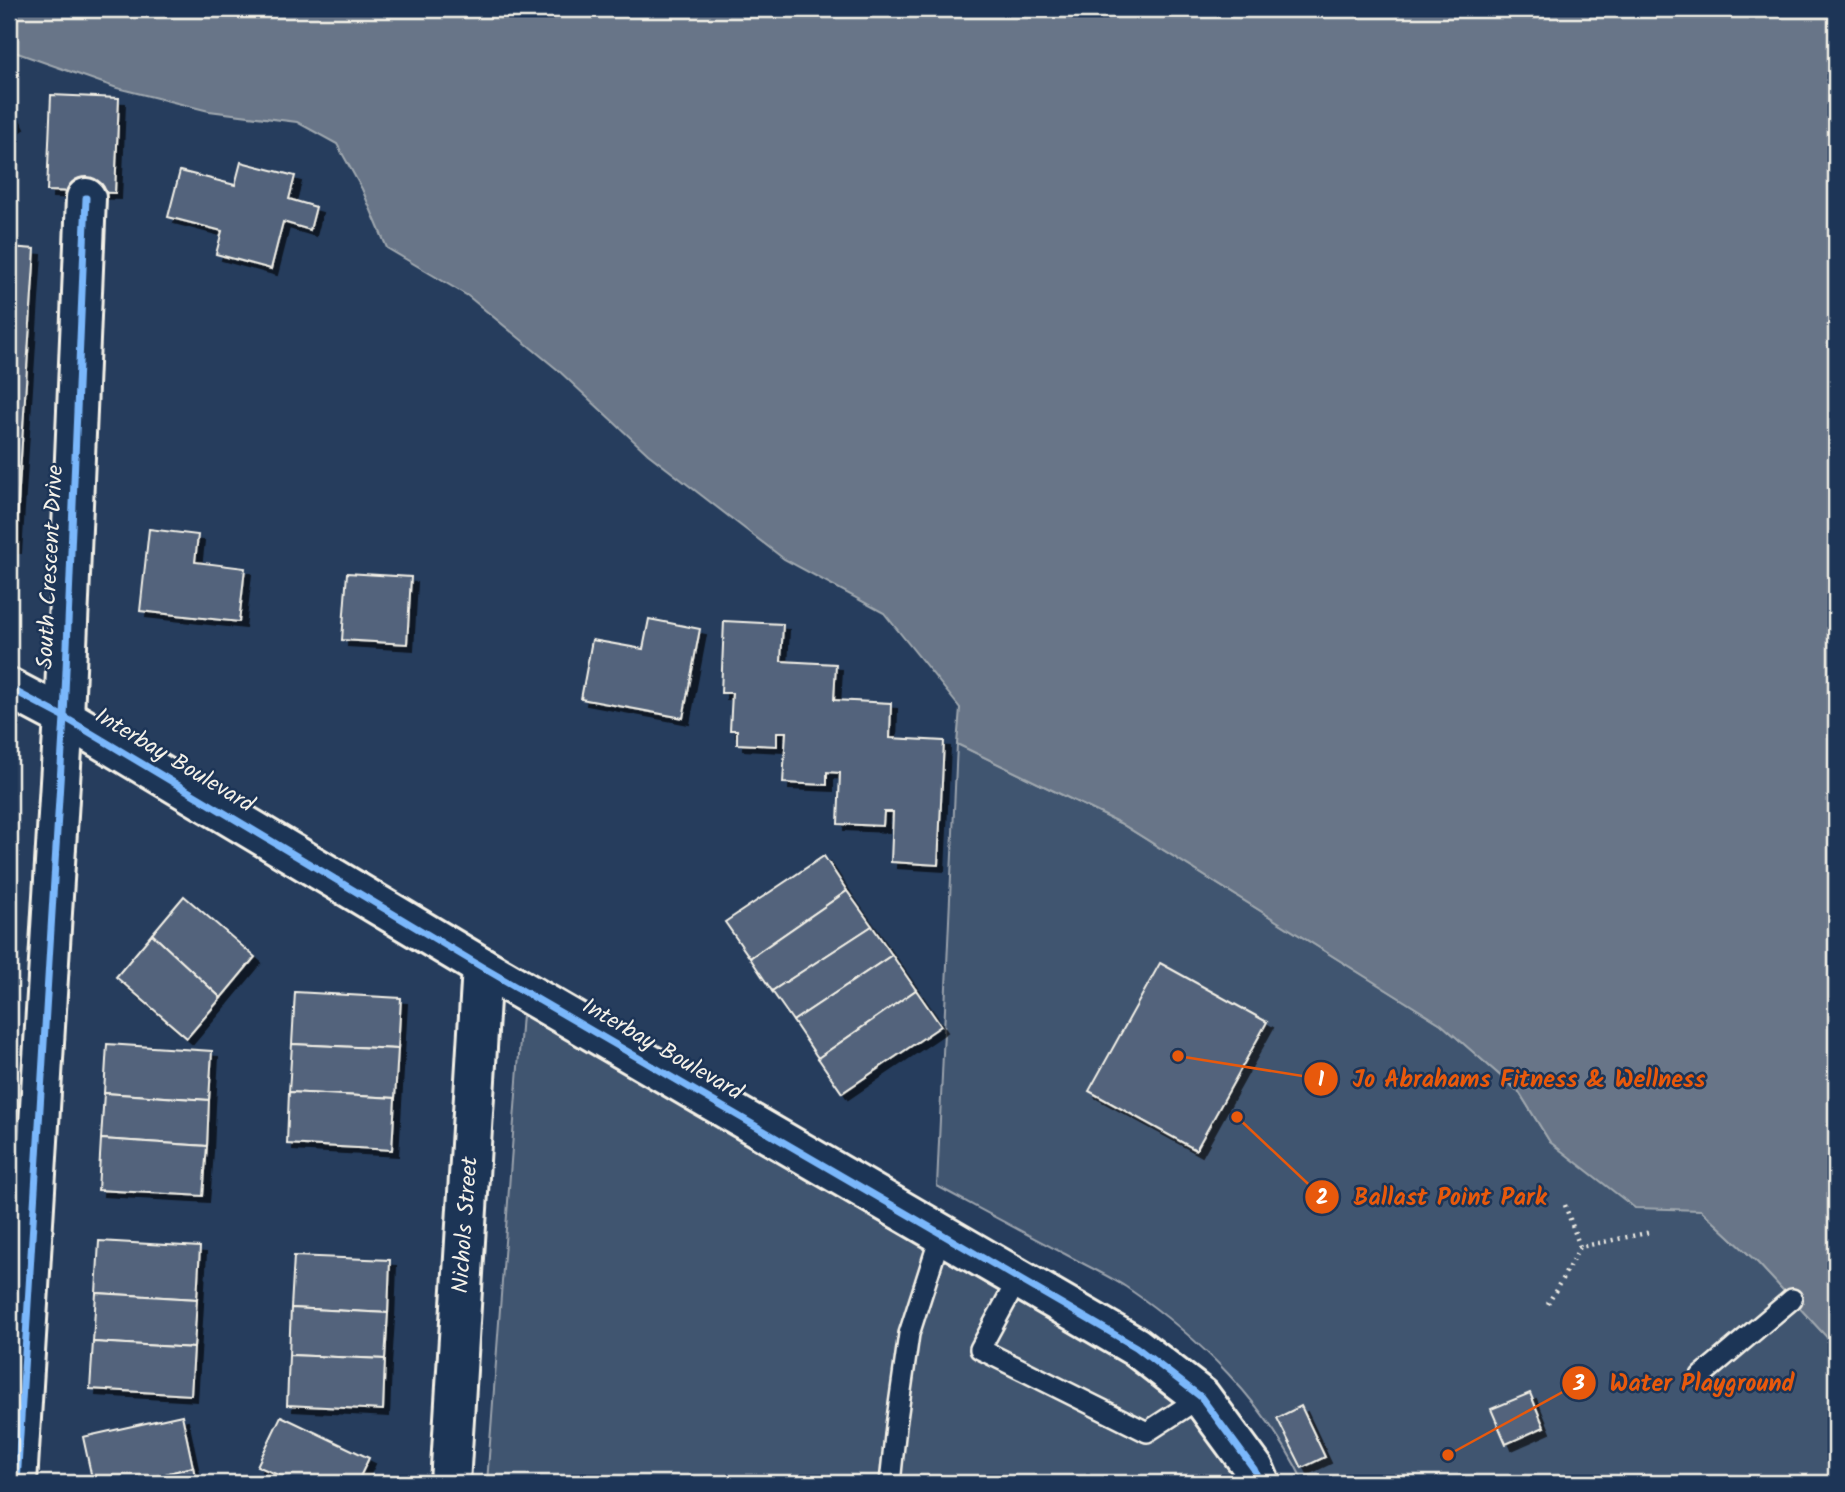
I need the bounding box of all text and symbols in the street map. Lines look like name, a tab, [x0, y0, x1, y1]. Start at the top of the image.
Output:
street label: South Crescent Drive	[28, 464, 74, 670]
street label: Interbay Boulevard	[87, 699, 261, 823]
street label: Interbay Boulevard	[575, 989, 750, 1111]
callout: Jo Abrahams Fitness & Wellness	[1304, 1057, 1720, 1102]
text: Jo Abrahams Fitness & Wellness	[1353, 1061, 1705, 1100]
text: 1	[1318, 1064, 1325, 1097]
street label: Nichols Street	[443, 1154, 489, 1295]
callout: Ballast Point Park	[1305, 1174, 1561, 1219]
text: Ballast Point Park	[1353, 1179, 1548, 1218]
text: 2	[1316, 1182, 1328, 1215]
callout: Water Playground	[1561, 1361, 1809, 1406]
text: Water Playground	[1610, 1365, 1796, 1404]
text: 3	[1572, 1368, 1585, 1401]

